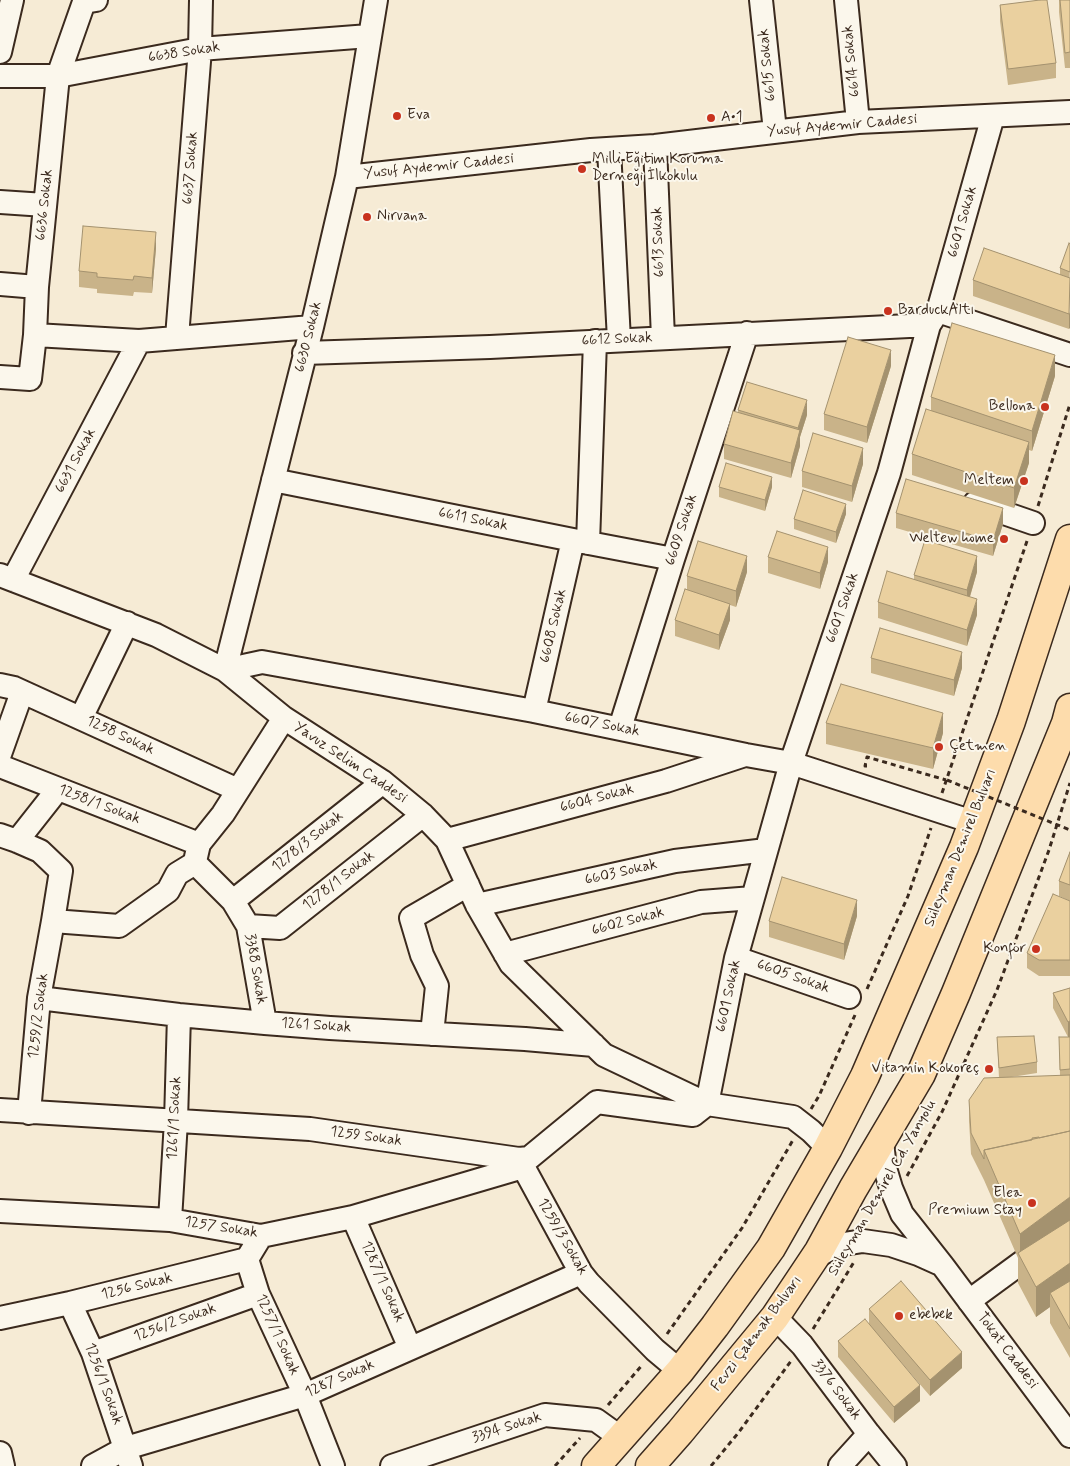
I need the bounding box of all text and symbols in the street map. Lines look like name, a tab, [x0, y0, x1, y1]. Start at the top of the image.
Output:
street label: 6614 Sokak	[839, 24, 865, 98]
street label: 6615 Sokak	[755, 28, 781, 102]
street label: 6638 Sokak	[147, 38, 221, 68]
place label: Eva	[407, 107, 430, 125]
place label: A•1	[721, 109, 742, 127]
marker: Eva	[391, 110, 403, 122]
street label: Yusuf Aydemir Caddesi	[766, 110, 918, 142]
marker: A•1	[705, 112, 717, 124]
street label: 6637 Sokak	[179, 131, 203, 205]
street label: Yusuf Aydemir Caddesi	[363, 150, 515, 184]
place label: Milli Eğitim Koruma Derneği İlkokulu	[592, 151, 723, 186]
marker: Milli Eğitim Koruma Derneği İlkokulu	[576, 163, 588, 175]
street label: 6636 Sokak	[32, 168, 58, 242]
street label: 6601 Sokak	[944, 184, 982, 260]
street label: 6613 Sokak	[649, 206, 669, 278]
place label: Nirvana	[377, 208, 427, 226]
marker: Nirvana	[361, 211, 373, 223]
street label: 6630 Sokak	[292, 300, 326, 374]
place label: BarduckAltı	[898, 302, 974, 320]
marker: BarduckAltı	[882, 305, 894, 317]
street label: 6612 Sokak	[581, 329, 653, 351]
place label: Bellona	[989, 398, 1035, 416]
marker: Bellona	[1039, 401, 1051, 413]
street label: 6631 Sokak	[51, 426, 101, 496]
place label: Meltem	[964, 472, 1014, 490]
marker: Meltem	[1018, 475, 1030, 487]
street label: 6609 Sokak	[662, 492, 702, 568]
street label: 6611 Sokak	[437, 504, 509, 536]
place label: Weltew home	[909, 530, 994, 548]
marker: Weltew home	[998, 533, 1010, 545]
street label: 6601 Sokak	[822, 570, 864, 646]
street label: 6608 Sokak	[537, 587, 571, 665]
street label: 6607 Sokak	[563, 709, 641, 741]
street label: 1258 Sokak	[83, 712, 157, 760]
street label: Yavuz Selim Caddesi	[290, 718, 410, 808]
place label: Çetmen	[949, 738, 1007, 756]
marker: Çetmen	[933, 741, 945, 753]
street label: Süleyman Demirel Bulvarı	[921, 766, 1001, 930]
street label: 1258/1 Sokak	[55, 781, 143, 829]
street label: 6604 Sokak	[558, 781, 636, 817]
street label: 1278/3 Sokak	[269, 808, 347, 876]
street label: 1278/1 Sokak	[299, 847, 379, 915]
street label: 6603 Sokak	[583, 856, 659, 890]
street label: 6602 Sokak	[590, 904, 666, 940]
street label: 3388 Sokak	[240, 932, 270, 1006]
place label: Konfor	[983, 940, 1026, 958]
marker: Konfor	[1030, 943, 1042, 955]
street label: 6605 Sokak	[754, 956, 832, 998]
street label: 6601 Sokak	[713, 958, 745, 1034]
street label: 1259/2 Sokak	[25, 972, 53, 1060]
street label: 1261 Sokak	[280, 1015, 352, 1037]
place label: Vitamin Kokoreç	[872, 1060, 979, 1078]
marker: Vitamin Kokoreç	[983, 1063, 995, 1075]
street label: 1261/1 Sokak	[164, 1076, 186, 1160]
street label: Süleyman Demirel Cd. Yanyolu	[825, 1097, 941, 1279]
street label: 1259 Sokak	[329, 1123, 403, 1151]
place label: Elea Premium Stay	[928, 1185, 1022, 1220]
street label: 1259/3 Sokak	[533, 1195, 591, 1279]
marker: Elea Premium Stay	[1026, 1197, 1038, 1209]
street label: 1257 Sokak	[183, 1213, 259, 1243]
street label: 1287/1 Sokak	[356, 1239, 408, 1325]
street label: 1256 Sokak	[100, 1269, 174, 1305]
street label: Fevzi Çakmak Bulvarı	[708, 1273, 806, 1395]
street label: 1257/1 Sokak	[251, 1291, 303, 1379]
street label: 1256/2 Sokak	[131, 1300, 219, 1346]
place label: ebebek	[909, 1307, 953, 1325]
street label: Tokat Caddesi	[972, 1309, 1042, 1393]
marker: ebebek	[893, 1310, 905, 1322]
street label: 1256/1 Sokak	[80, 1341, 126, 1427]
street label: 1287 Sokak	[303, 1356, 377, 1402]
street label: 3376 Sokak	[807, 1356, 865, 1424]
street label: 3394 Sokak	[470, 1408, 544, 1448]

